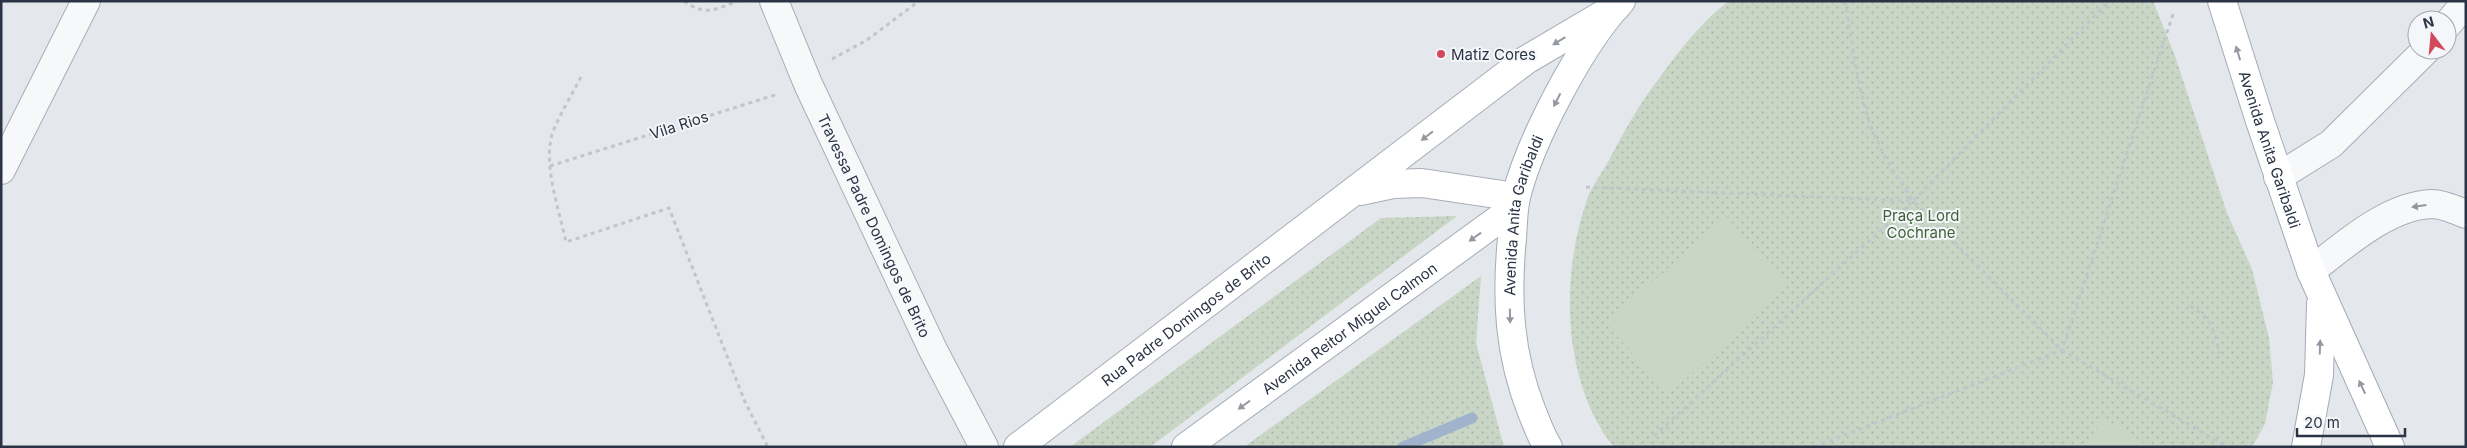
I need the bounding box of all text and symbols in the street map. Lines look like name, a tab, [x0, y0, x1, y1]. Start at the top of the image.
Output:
north arrow	[2407, 10, 2457, 60]
text: N	[2421, 12, 2436, 32]
one-way arrow	[1552, 36, 1565, 45]
place label: Matiz Cores	[1451, 45, 1536, 64]
one-way arrow	[2234, 45, 2242, 60]
marker: Matiz Cores	[1435, 48, 1447, 60]
street label: Avenida Anita Garibaldi	[2235, 68, 2305, 230]
one-way arrow	[1553, 93, 1561, 108]
street label: Vila Rios	[647, 107, 711, 143]
street label: Travessa Padre Domingos de Brito	[814, 111, 935, 340]
one-way arrow	[1420, 131, 1434, 141]
street label: Avenida Anita Garibaldi	[1500, 132, 1547, 296]
one-way arrow	[2410, 203, 2426, 211]
park label: Praça Lord Cochrane	[1882, 206, 1960, 242]
one-way arrow	[1468, 232, 1482, 242]
street label: Rua Padre Domingos de Brito	[1097, 249, 1274, 390]
street label: Avenida Reitor Miguel Calmon	[1258, 258, 1441, 398]
one-way arrow	[1506, 308, 1514, 324]
one-way arrow	[2316, 338, 2324, 354]
one-way arrow	[2358, 379, 2366, 394]
one-way arrow	[1238, 399, 1251, 410]
scale bar	[2297, 406, 2404, 438]
text: 20 m	[2304, 413, 2340, 432]

